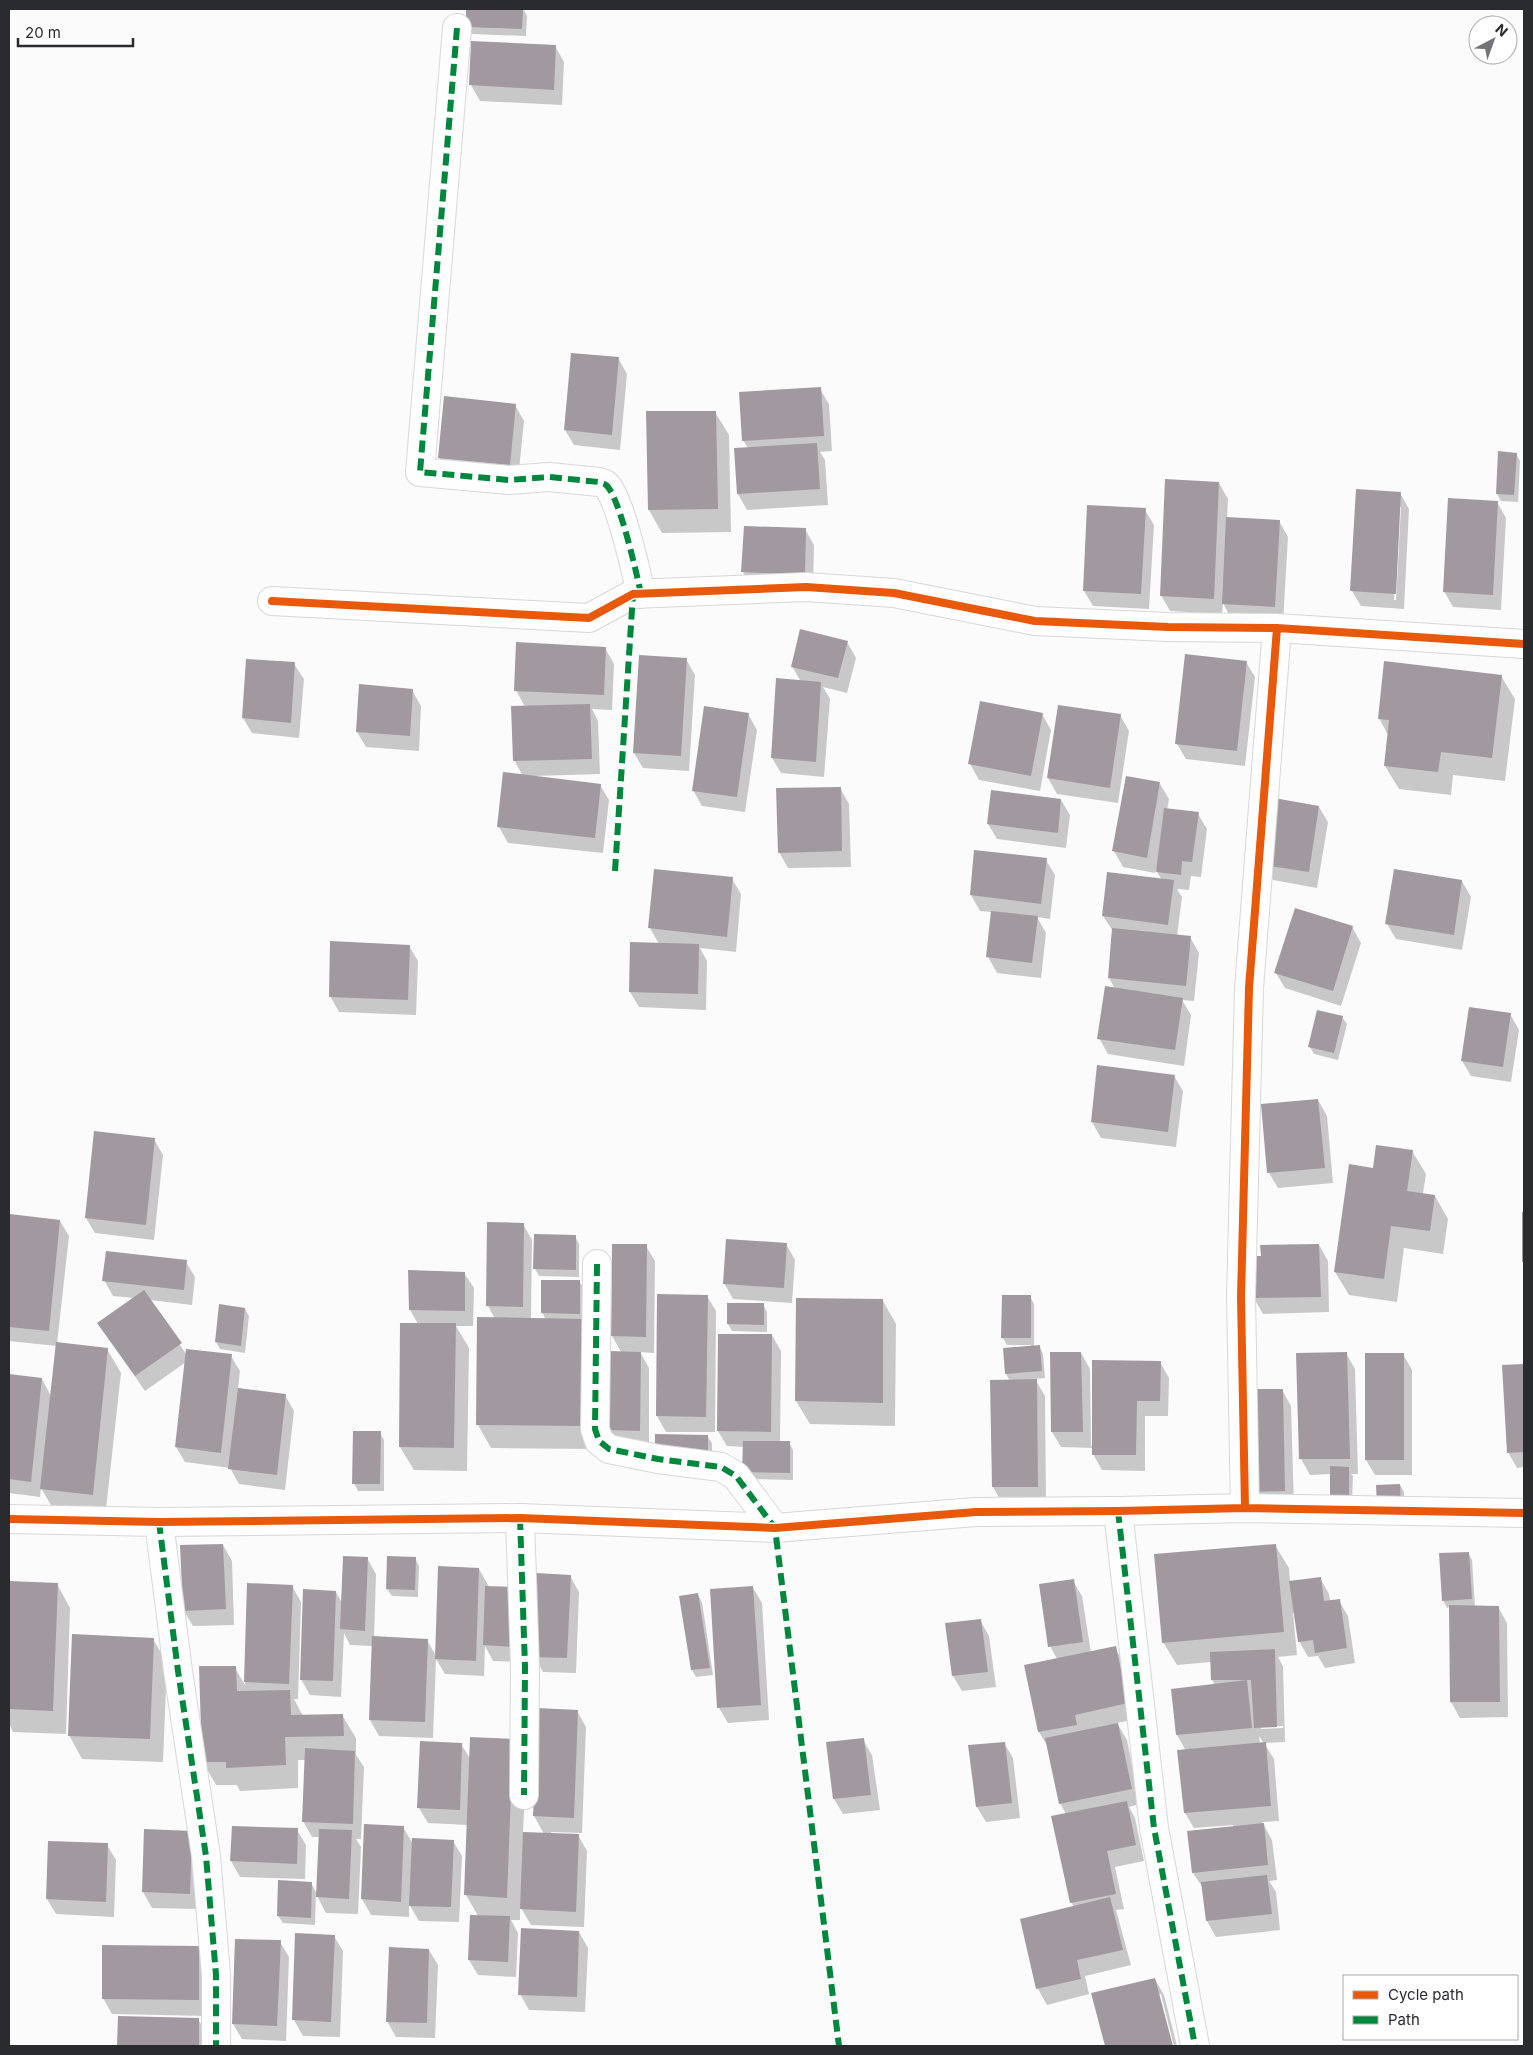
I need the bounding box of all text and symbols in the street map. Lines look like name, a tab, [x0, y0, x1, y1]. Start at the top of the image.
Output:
scale bar	[18, 15, 132, 47]
north arrow	[1468, 15, 1518, 65]
text: N	[1492, 20, 1511, 40]
text: 20 m	[25, 23, 61, 42]
legend	[1343, 1975, 1518, 2040]
text: Cycle path	[1388, 1985, 1464, 2004]
text: Path	[1388, 2010, 1420, 2029]

